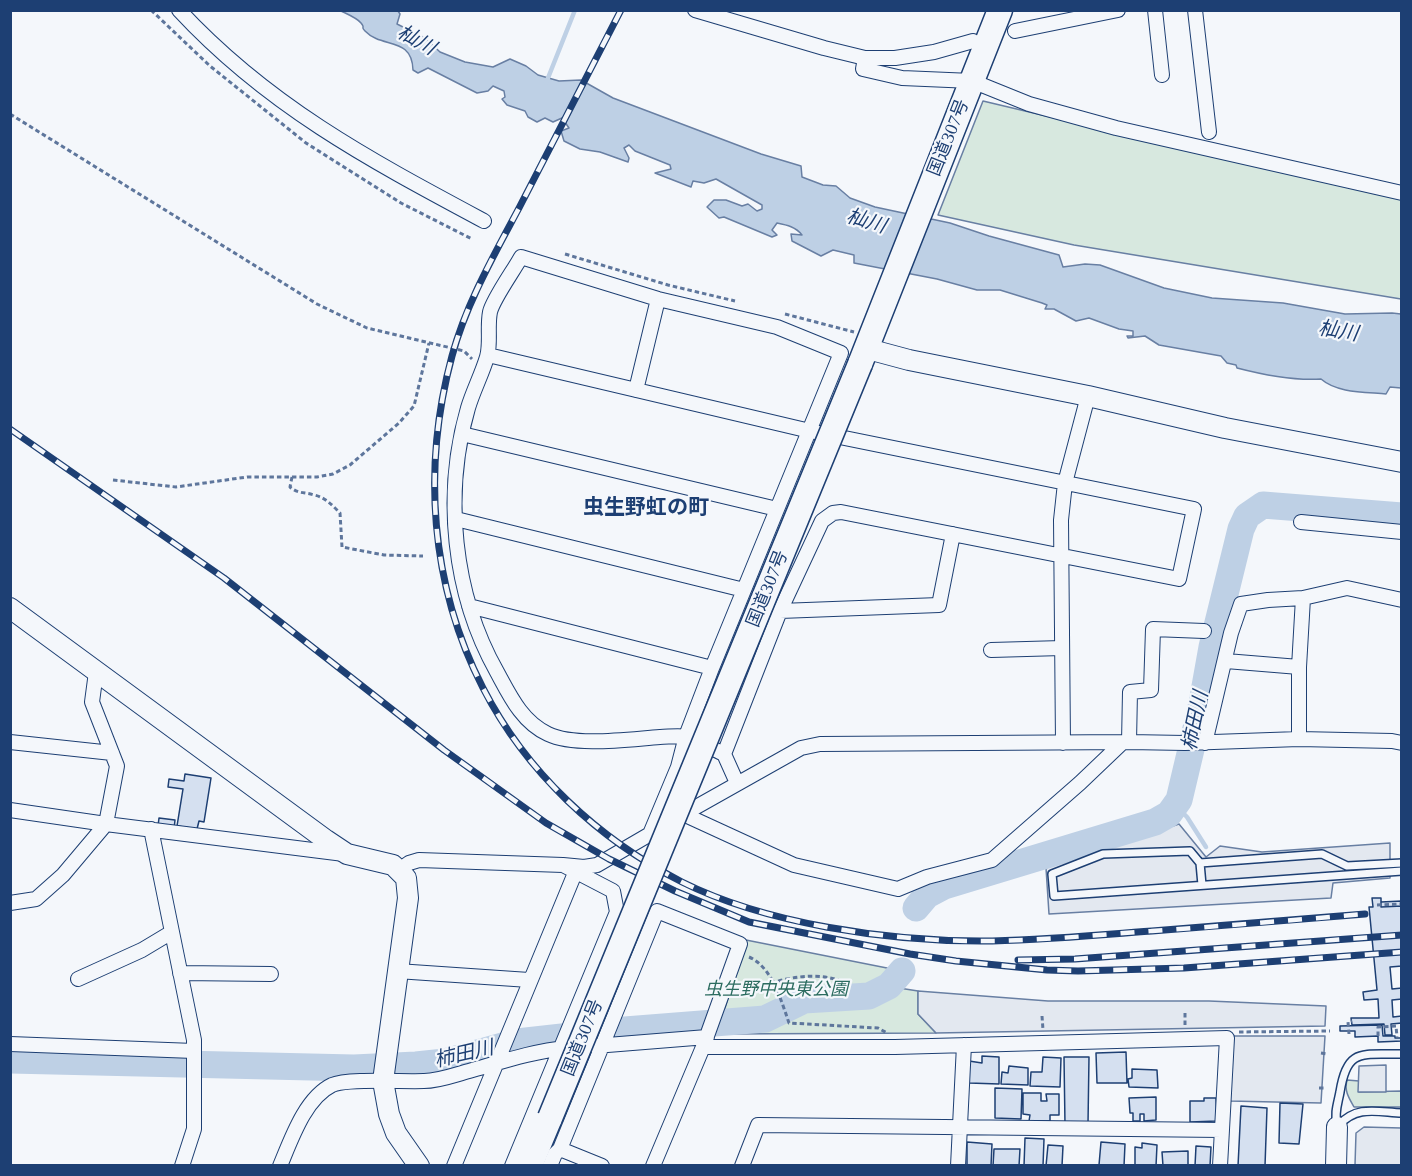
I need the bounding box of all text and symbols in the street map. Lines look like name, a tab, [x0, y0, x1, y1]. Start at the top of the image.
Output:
water label: 杣川	[393, 21, 439, 61]
street label: 国道307号	[924, 96, 974, 180]
water label: 杣川	[843, 205, 889, 239]
water label: 杣川	[1316, 317, 1360, 347]
district label: 虫生野虹の町	[583, 496, 709, 522]
street label: 国道307号	[743, 547, 793, 631]
water label: 柿田川	[1178, 689, 1214, 753]
park label: 虫生野中央東公園	[704, 979, 848, 1001]
street label: 国道307号	[558, 996, 608, 1080]
water label: 柿田川	[432, 1037, 496, 1073]

